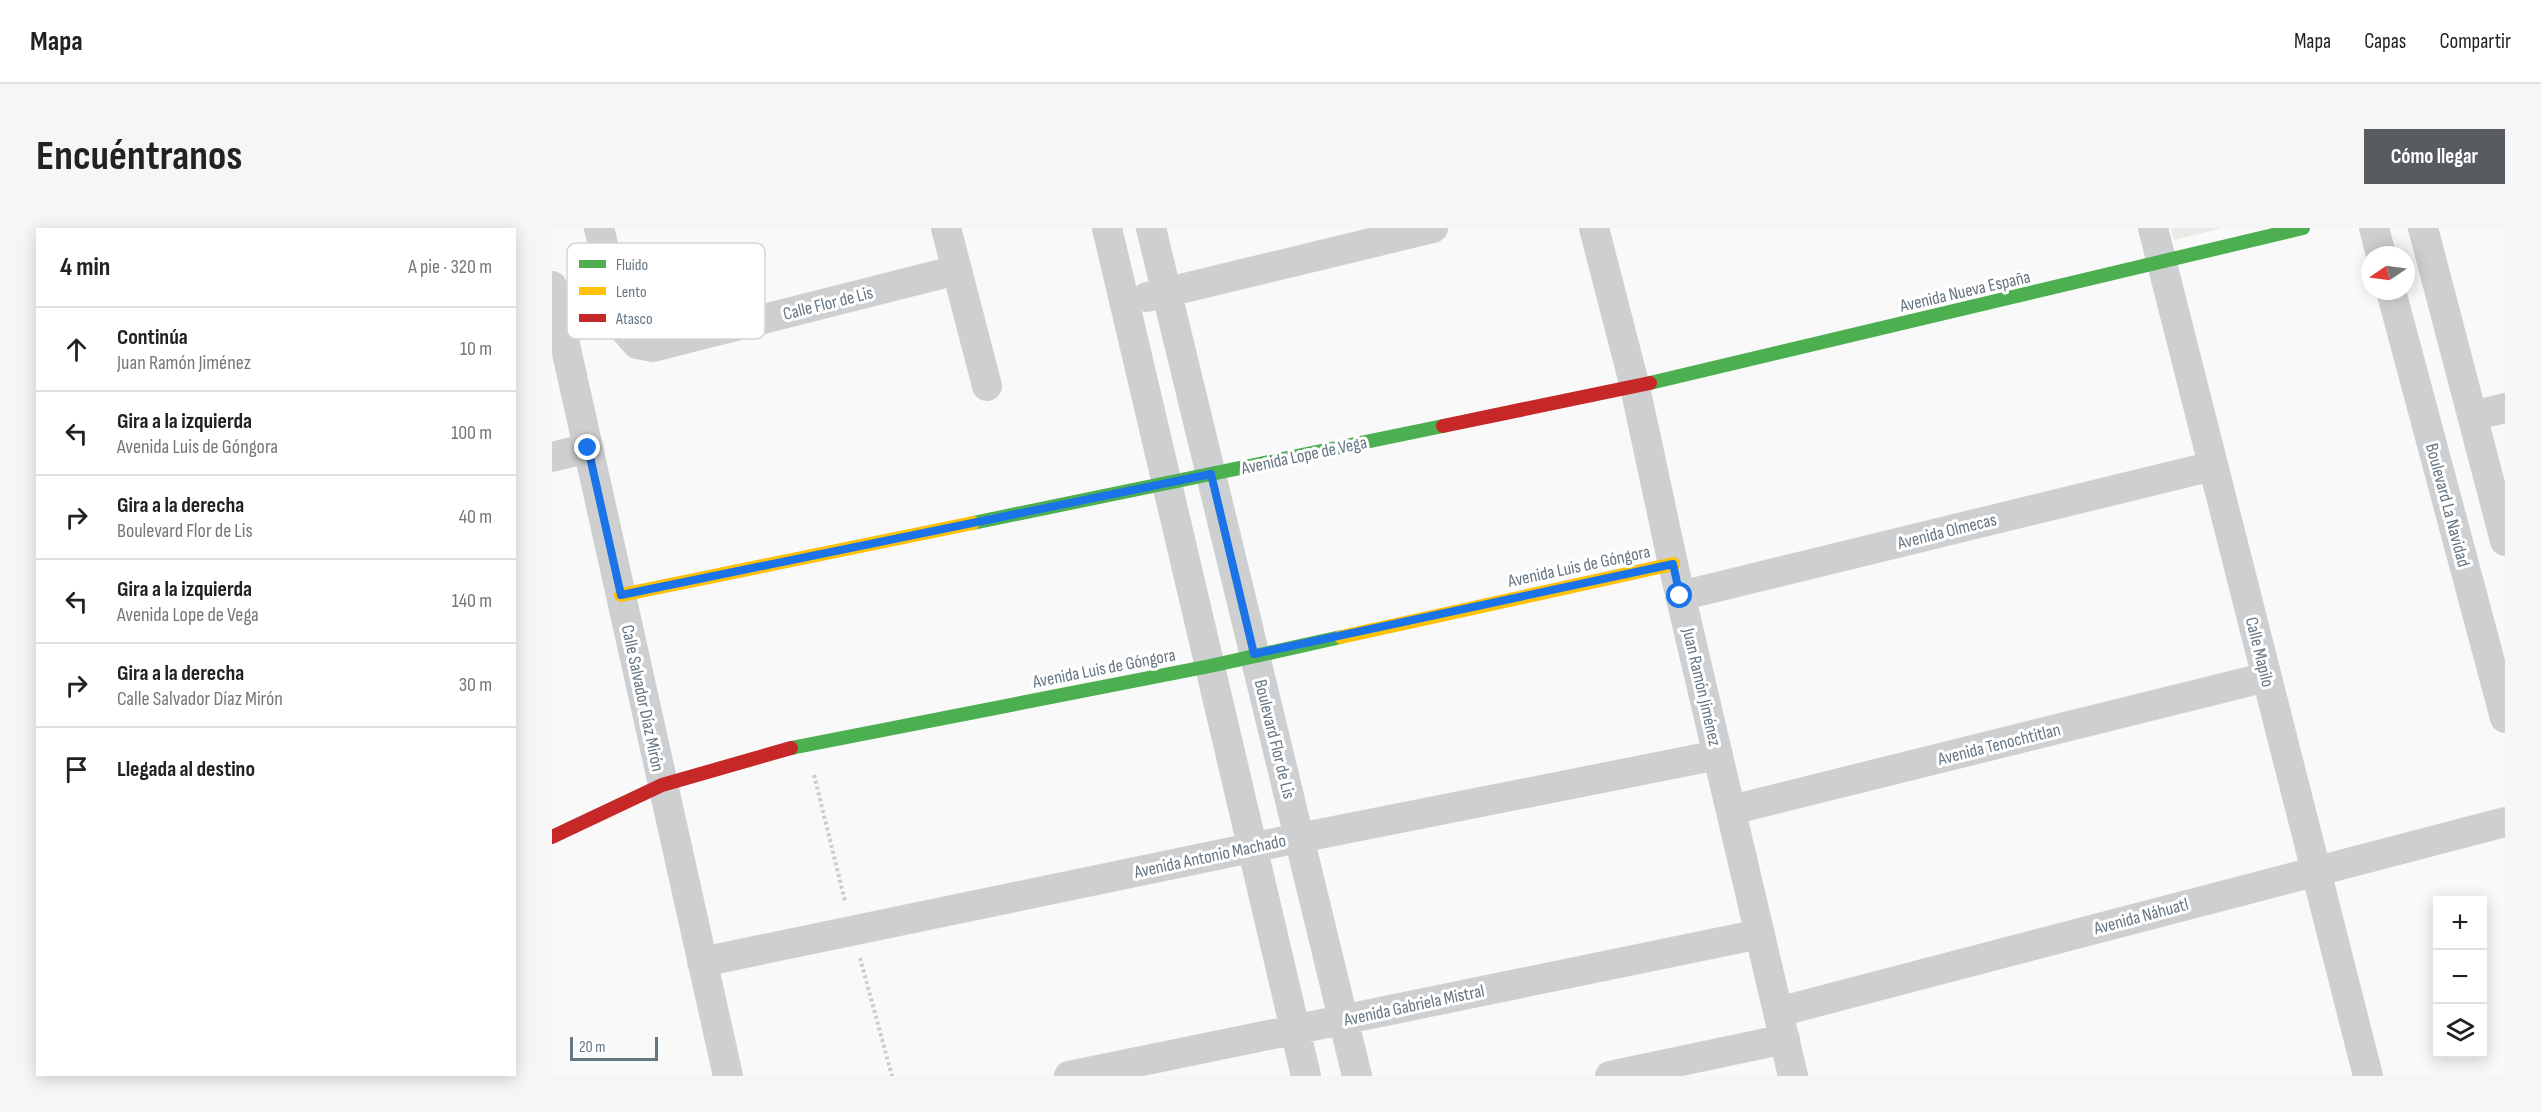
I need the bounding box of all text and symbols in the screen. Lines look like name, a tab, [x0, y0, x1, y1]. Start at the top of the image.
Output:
text: Mapa	[30, 25, 83, 58]
text: Mapa	[2294, 29, 2331, 54]
text: Capas	[2364, 29, 2406, 54]
text: Compartir	[2439, 29, 2511, 54]
button: Cómo llegar	[2364, 129, 2505, 184]
text: Encuéntranos	[36, 131, 242, 182]
legend	[567, 243, 765, 339]
north arrow	[2361, 246, 2415, 300]
text: 4 min	[60, 252, 110, 283]
text: A pie · 320 m	[408, 255, 492, 279]
text: Fluido	[616, 256, 648, 275]
street label: Avenida Nueva España	[1897, 266, 2032, 317]
street label: Calle Flor de Lis	[781, 282, 875, 325]
text: Lento	[616, 283, 647, 302]
text: Atasco	[615, 310, 653, 329]
text: Continúa	[117, 324, 188, 351]
icon: ahead	[60, 333, 93, 366]
text: 10 m	[460, 337, 492, 361]
text: Juan Ramón Jiménez	[117, 351, 251, 375]
text: Gira a la izquierda	[117, 408, 252, 435]
icon: left	[60, 417, 93, 450]
text: 100 m	[451, 421, 492, 445]
street label: Avenida Lope de Vega	[1239, 432, 1369, 479]
route end	[574, 434, 600, 460]
text: Avenida Luis de Góngora	[117, 435, 278, 459]
street label: Boulevard La Navidad	[2421, 441, 2474, 569]
text: Gira a la derecha	[117, 492, 244, 519]
icon: right	[60, 501, 93, 534]
text: 40 m	[459, 505, 492, 529]
street label: Avenida Olmecas	[1894, 509, 1999, 554]
text: Boulevard Flor de Lis	[117, 519, 253, 543]
street label: Avenida Luis de Góngora	[1505, 541, 1652, 592]
text: Gira a la izquierda	[117, 576, 252, 603]
route start	[1666, 582, 1692, 608]
icon: left	[60, 585, 93, 618]
text: 140 m	[452, 589, 492, 613]
text: Avenida Lope de Vega	[117, 603, 259, 627]
street label: Calle Mapilo	[2241, 615, 2278, 689]
street label: Calle Salvador Díaz Mirón	[617, 623, 668, 773]
street label: Juan Ramón Jiménez	[1677, 625, 1725, 749]
street label: Avenida Luis de Góngora	[1030, 644, 1177, 693]
text: Gira a la derecha	[117, 660, 244, 687]
icon: right	[60, 669, 93, 702]
text: 30 m	[459, 673, 492, 697]
street label: Boulevard Flor de Lis	[1250, 677, 1299, 801]
text: Calle Salvador Díaz Mirón	[117, 687, 283, 711]
street label: Avenida Tenochtitlan	[1935, 719, 2063, 770]
icon: arrive	[60, 753, 93, 786]
text: Llegada al destino	[117, 756, 255, 783]
street label: Avenida Antonio Machado	[1131, 830, 1288, 883]
street label: Avenida Náhuatl	[2091, 894, 2191, 939]
map controls	[2433, 896, 2487, 1058]
button: +	[2433, 896, 2487, 950]
button: −	[2433, 950, 2487, 1004]
street label: Avenida Gabriela Mistral	[1341, 980, 1486, 1031]
button: layers	[2433, 1004, 2487, 1058]
scale bar	[570, 1034, 658, 1062]
text: 20 m	[579, 1038, 606, 1057]

